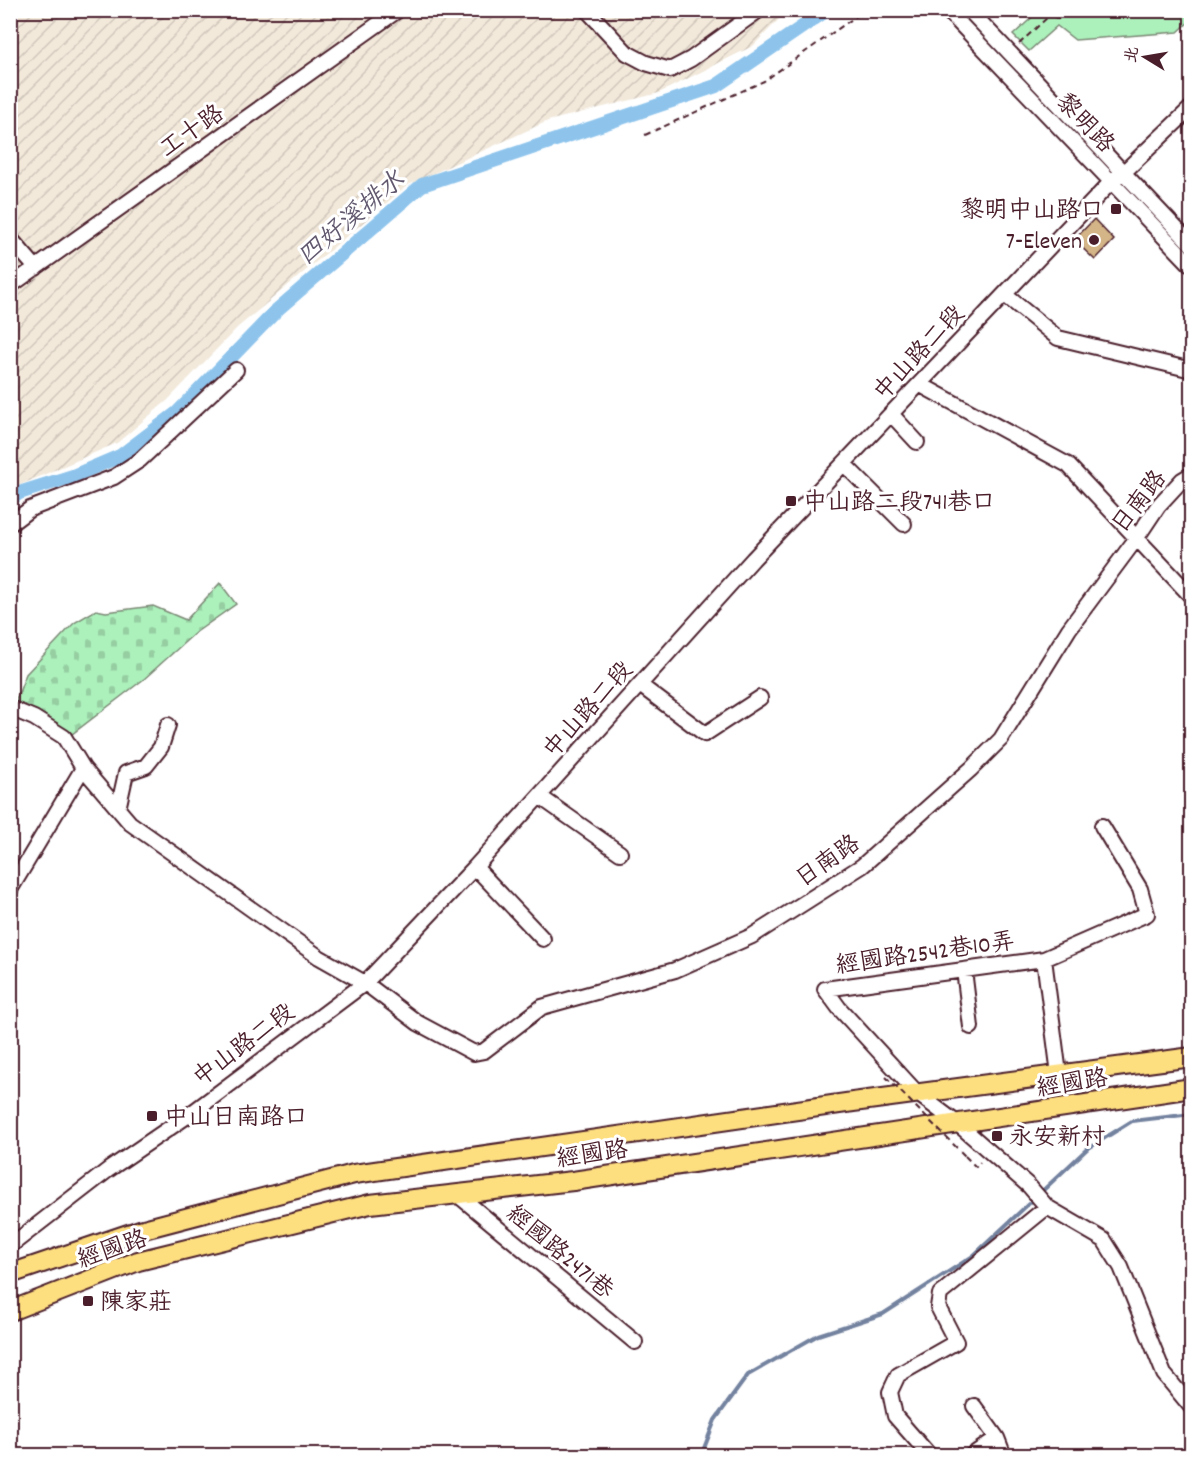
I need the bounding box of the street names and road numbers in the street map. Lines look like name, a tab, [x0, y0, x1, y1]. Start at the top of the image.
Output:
street label: 黎明路	[1047, 86, 1121, 162]
street label: 工十路	[153, 98, 232, 167]
street label: 中山路二段	[867, 299, 974, 410]
street label: 日南路	[1105, 464, 1176, 542]
street label: 中山路二段	[536, 655, 642, 767]
street label: 日南路	[789, 828, 868, 897]
street label: 經國路2542巷10弄	[834, 926, 1017, 984]
street label: 中山路二段	[187, 997, 303, 1096]
street label: 經國路	[1034, 1063, 1111, 1107]
street label: 經國路	[554, 1134, 630, 1178]
street label: 經國路2471巷	[498, 1198, 620, 1308]
street label: 經國路	[73, 1223, 153, 1279]

